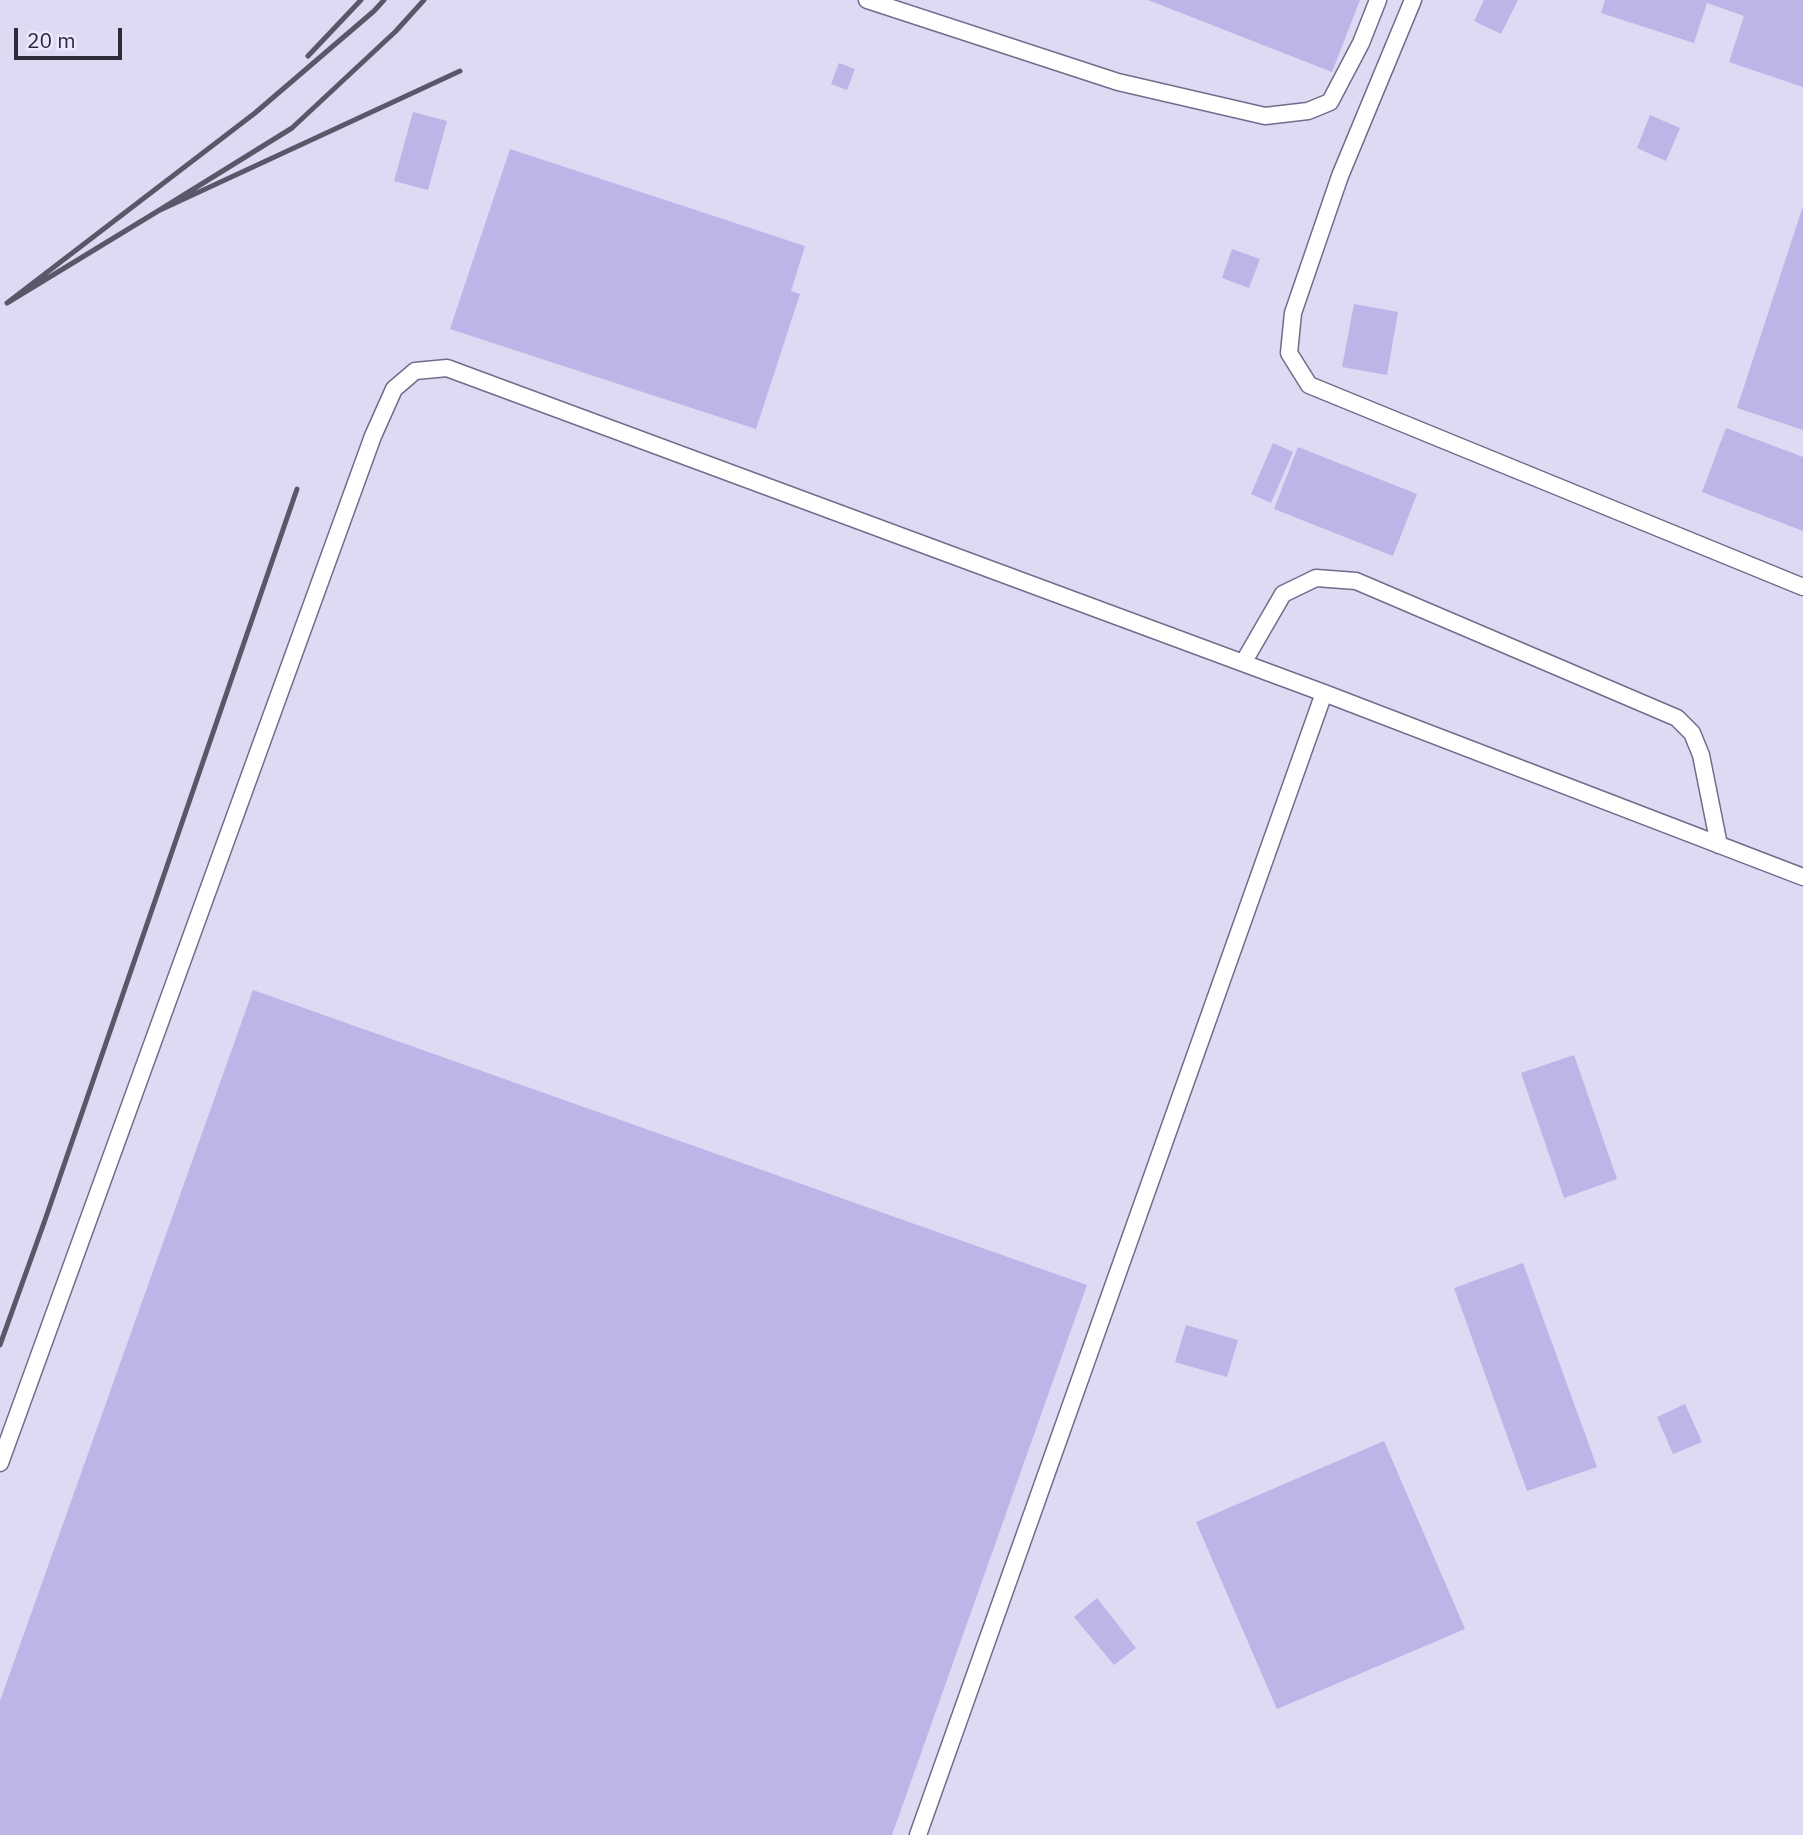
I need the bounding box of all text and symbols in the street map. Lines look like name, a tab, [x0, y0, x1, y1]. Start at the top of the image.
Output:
scale bar	[18, 14, 126, 58]
text: 20 m	[27, 26, 76, 54]

